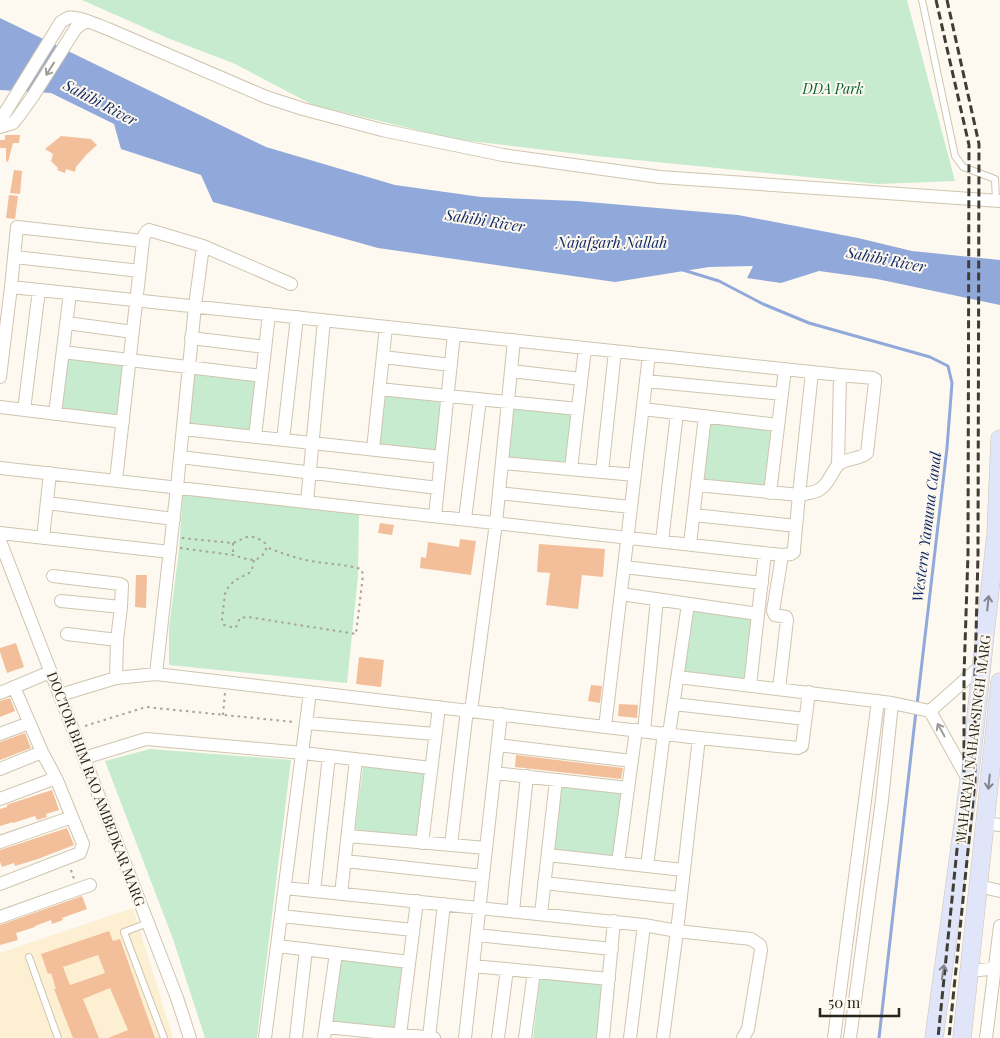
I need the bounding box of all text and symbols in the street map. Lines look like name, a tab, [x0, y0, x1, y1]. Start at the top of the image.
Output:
one-way arrow	[45, 61, 55, 75]
water label: Sahibi River	[59, 74, 141, 130]
park label: DDA Park	[802, 79, 863, 98]
water label: Sahibi River	[443, 204, 527, 236]
water label: Najafgarh Nallah	[555, 232, 667, 252]
water label: Sahibi River	[844, 241, 928, 277]
water label: Western Yamuna Canal	[907, 450, 945, 603]
one-way arrow	[983, 595, 993, 611]
street label: MAHARAJA NAHAR SINGH MARG	[950, 633, 995, 844]
street label: DOCTOR BHIM RAO AMBEDKAR MARG	[43, 669, 150, 909]
one-way arrow	[936, 724, 946, 738]
one-way arrow	[984, 774, 994, 790]
one-way arrow	[938, 965, 948, 981]
scale bar	[820, 986, 899, 1018]
text: 50 m	[828, 992, 861, 1012]

